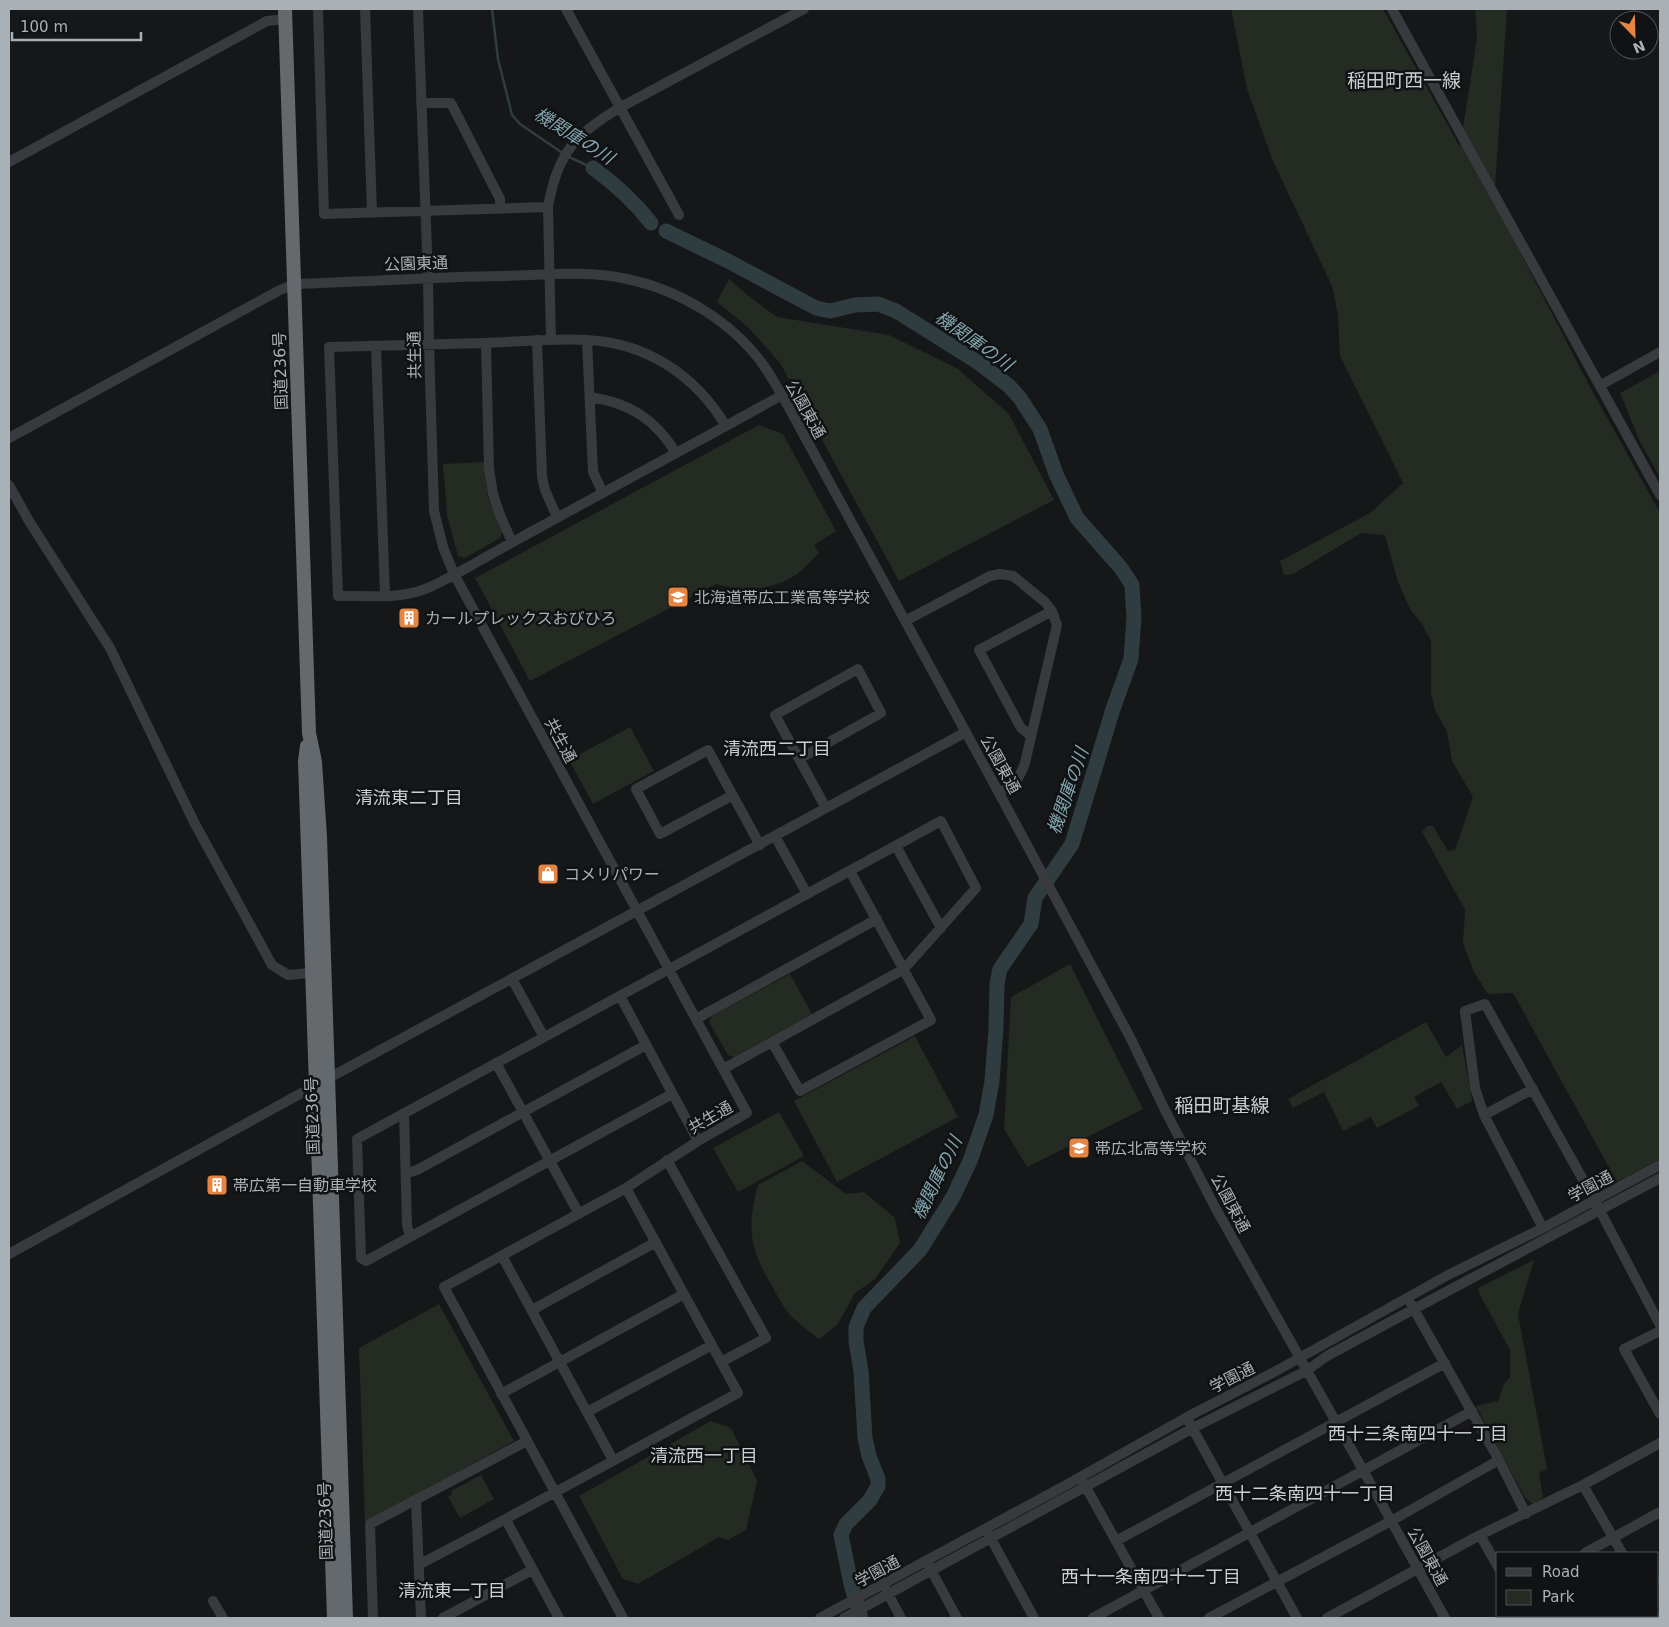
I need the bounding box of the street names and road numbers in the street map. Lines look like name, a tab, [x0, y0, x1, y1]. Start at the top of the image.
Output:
street label: 公園東通	[384, 253, 448, 274]
street label: 国道236号	[270, 331, 291, 411]
street label: 共生通	[405, 331, 424, 379]
street label: 公園東通	[782, 377, 829, 442]
street label: 共生通	[541, 715, 580, 766]
street label: 公園東通	[977, 732, 1024, 797]
street label: 国道236号	[302, 1076, 323, 1156]
street label: 共生通	[685, 1097, 736, 1138]
street label: 学園通	[1565, 1167, 1616, 1206]
street label: 公園東通	[1207, 1171, 1254, 1236]
street label: 学園通	[1207, 1358, 1258, 1397]
street label: 国道236号	[315, 1481, 336, 1561]
street label: 公園東通	[1404, 1524, 1451, 1589]
street label: 学園通	[852, 1552, 903, 1591]

